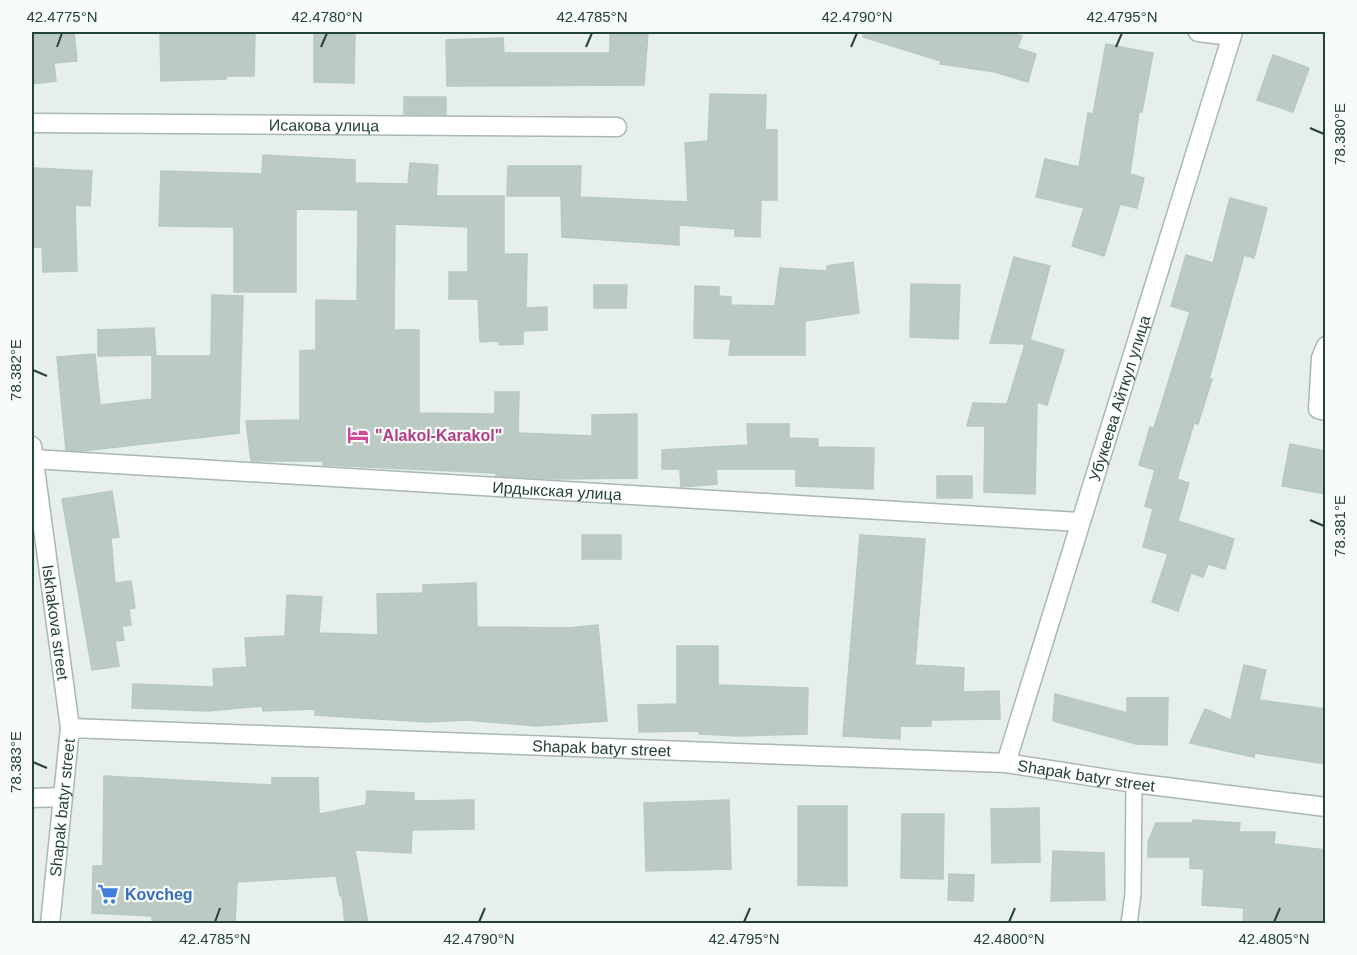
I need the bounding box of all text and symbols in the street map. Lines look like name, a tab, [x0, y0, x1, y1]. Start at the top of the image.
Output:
text: 42.4775°N	[26, 8, 98, 25]
text: 42.4780°N	[291, 8, 363, 25]
text: 42.4785°N	[556, 8, 628, 25]
text: 42.4790°N	[821, 8, 893, 25]
text: 42.4795°N	[1086, 8, 1158, 25]
text: 78.380°E	[1331, 103, 1348, 165]
street label: Исакова улица	[269, 117, 379, 134]
street label: Убукеева Айткул улица	[1086, 313, 1154, 483]
text: 78.382°E	[7, 339, 24, 401]
hotel icon: "Alakol-Karakol"	[346, 423, 370, 447]
place label: "Alakol-Karakol"	[375, 427, 502, 444]
street label: Ирдыкская улица	[492, 479, 622, 503]
text: 78.381°E	[1331, 495, 1348, 557]
street label: Iskhakova street	[39, 564, 72, 682]
text: 78.383°E	[7, 731, 24, 793]
street label: Shapak batyr street	[47, 737, 78, 878]
street label: Shapak batyr street	[532, 737, 672, 759]
street label: Shapak batyr street	[1016, 757, 1157, 795]
supermarket icon: Kovcheg	[96, 882, 120, 906]
place label: Kovcheg	[125, 886, 193, 903]
text: 42.4785°N	[179, 930, 251, 947]
text: 42.4790°N	[443, 930, 515, 947]
text: 42.4795°N	[708, 930, 780, 947]
text: 42.4800°N	[973, 930, 1045, 947]
text: 42.4805°N	[1238, 930, 1310, 947]

